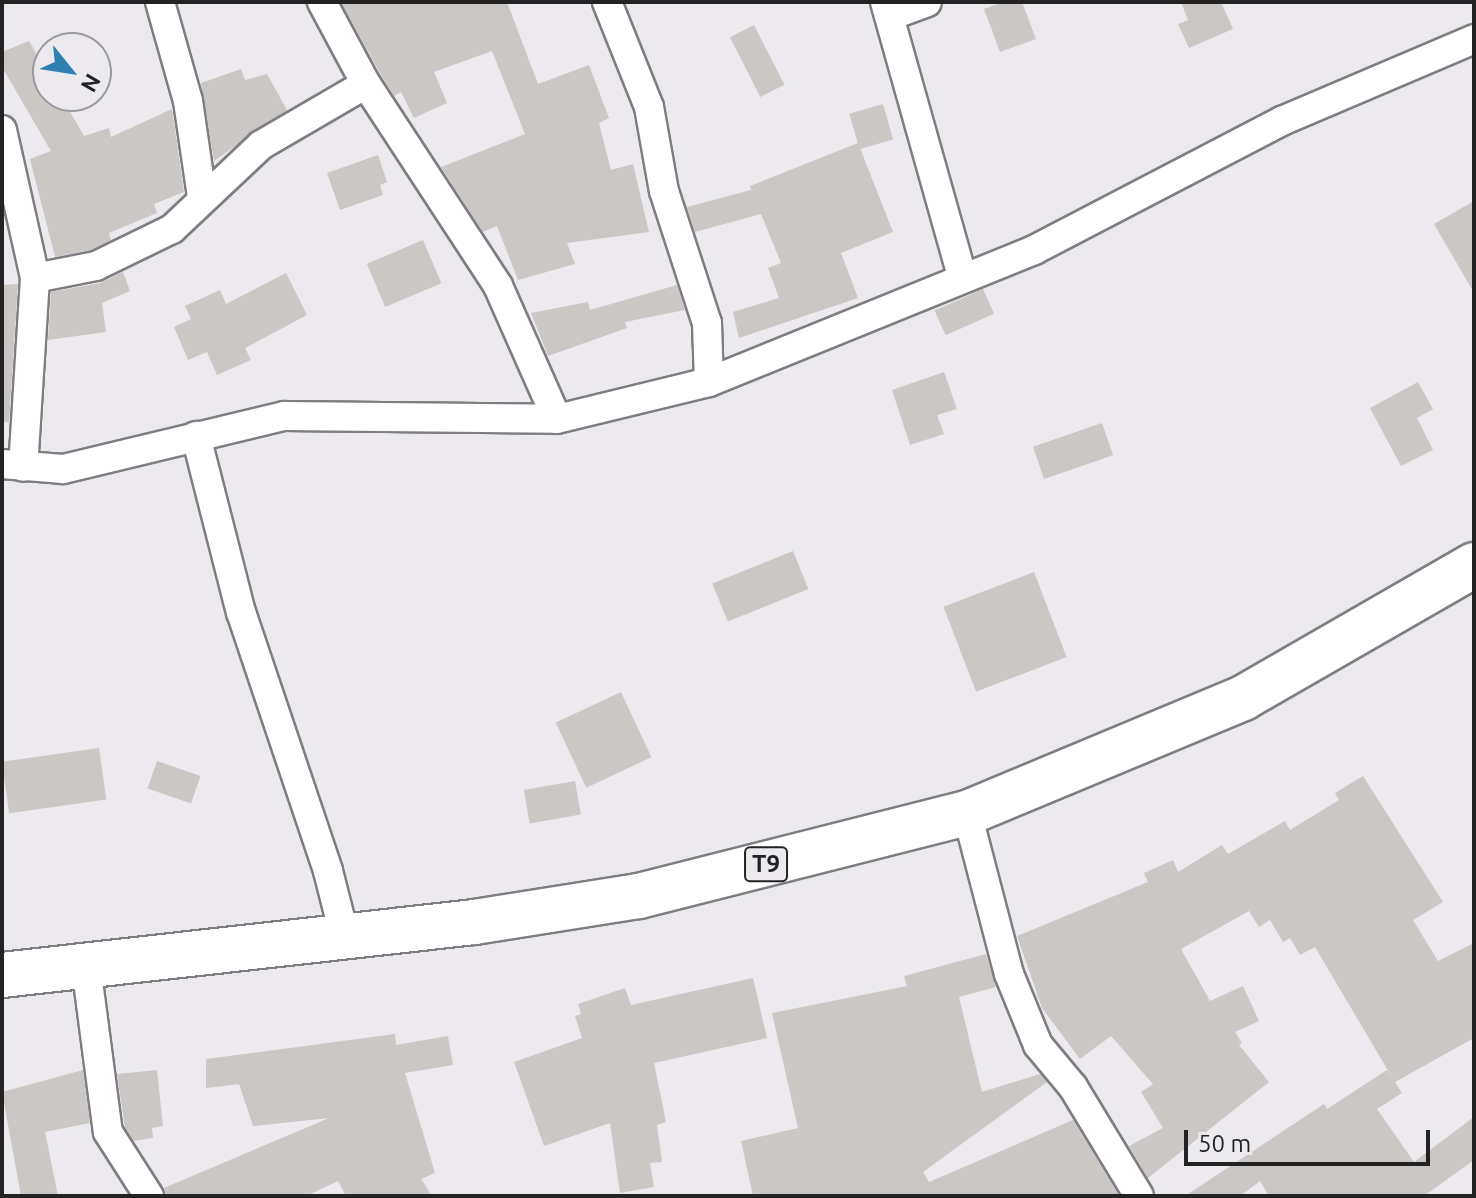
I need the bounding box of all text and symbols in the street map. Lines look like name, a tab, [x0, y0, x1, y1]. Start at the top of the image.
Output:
north arrow	[32, 32, 112, 112]
text: N	[77, 70, 106, 97]
road number: T9	[744, 844, 788, 884]
scale bar	[1188, 1114, 1434, 1164]
text: 50 m	[1198, 1130, 1251, 1157]

